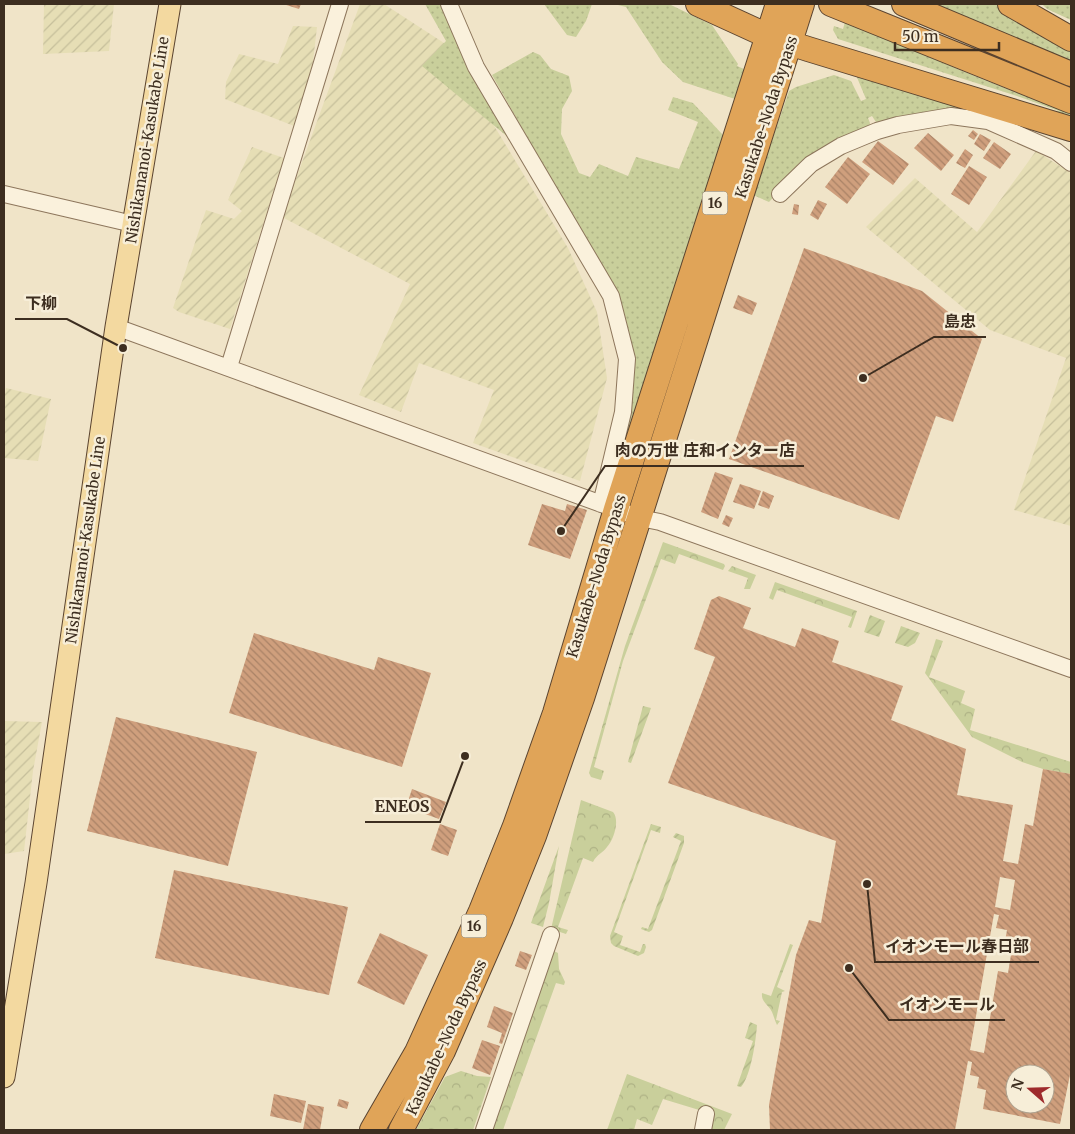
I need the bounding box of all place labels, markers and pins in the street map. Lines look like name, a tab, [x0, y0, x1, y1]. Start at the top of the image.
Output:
callout: 下柳	[15, 288, 67, 319]
callout: 島忠	[934, 306, 986, 337]
callout: 肉の万世 庄和インター店	[605, 435, 804, 466]
callout: ENEOS	[365, 791, 440, 822]
callout: イオンモール春日部	[875, 931, 1039, 962]
callout: イオンモール	[889, 989, 1005, 1020]

